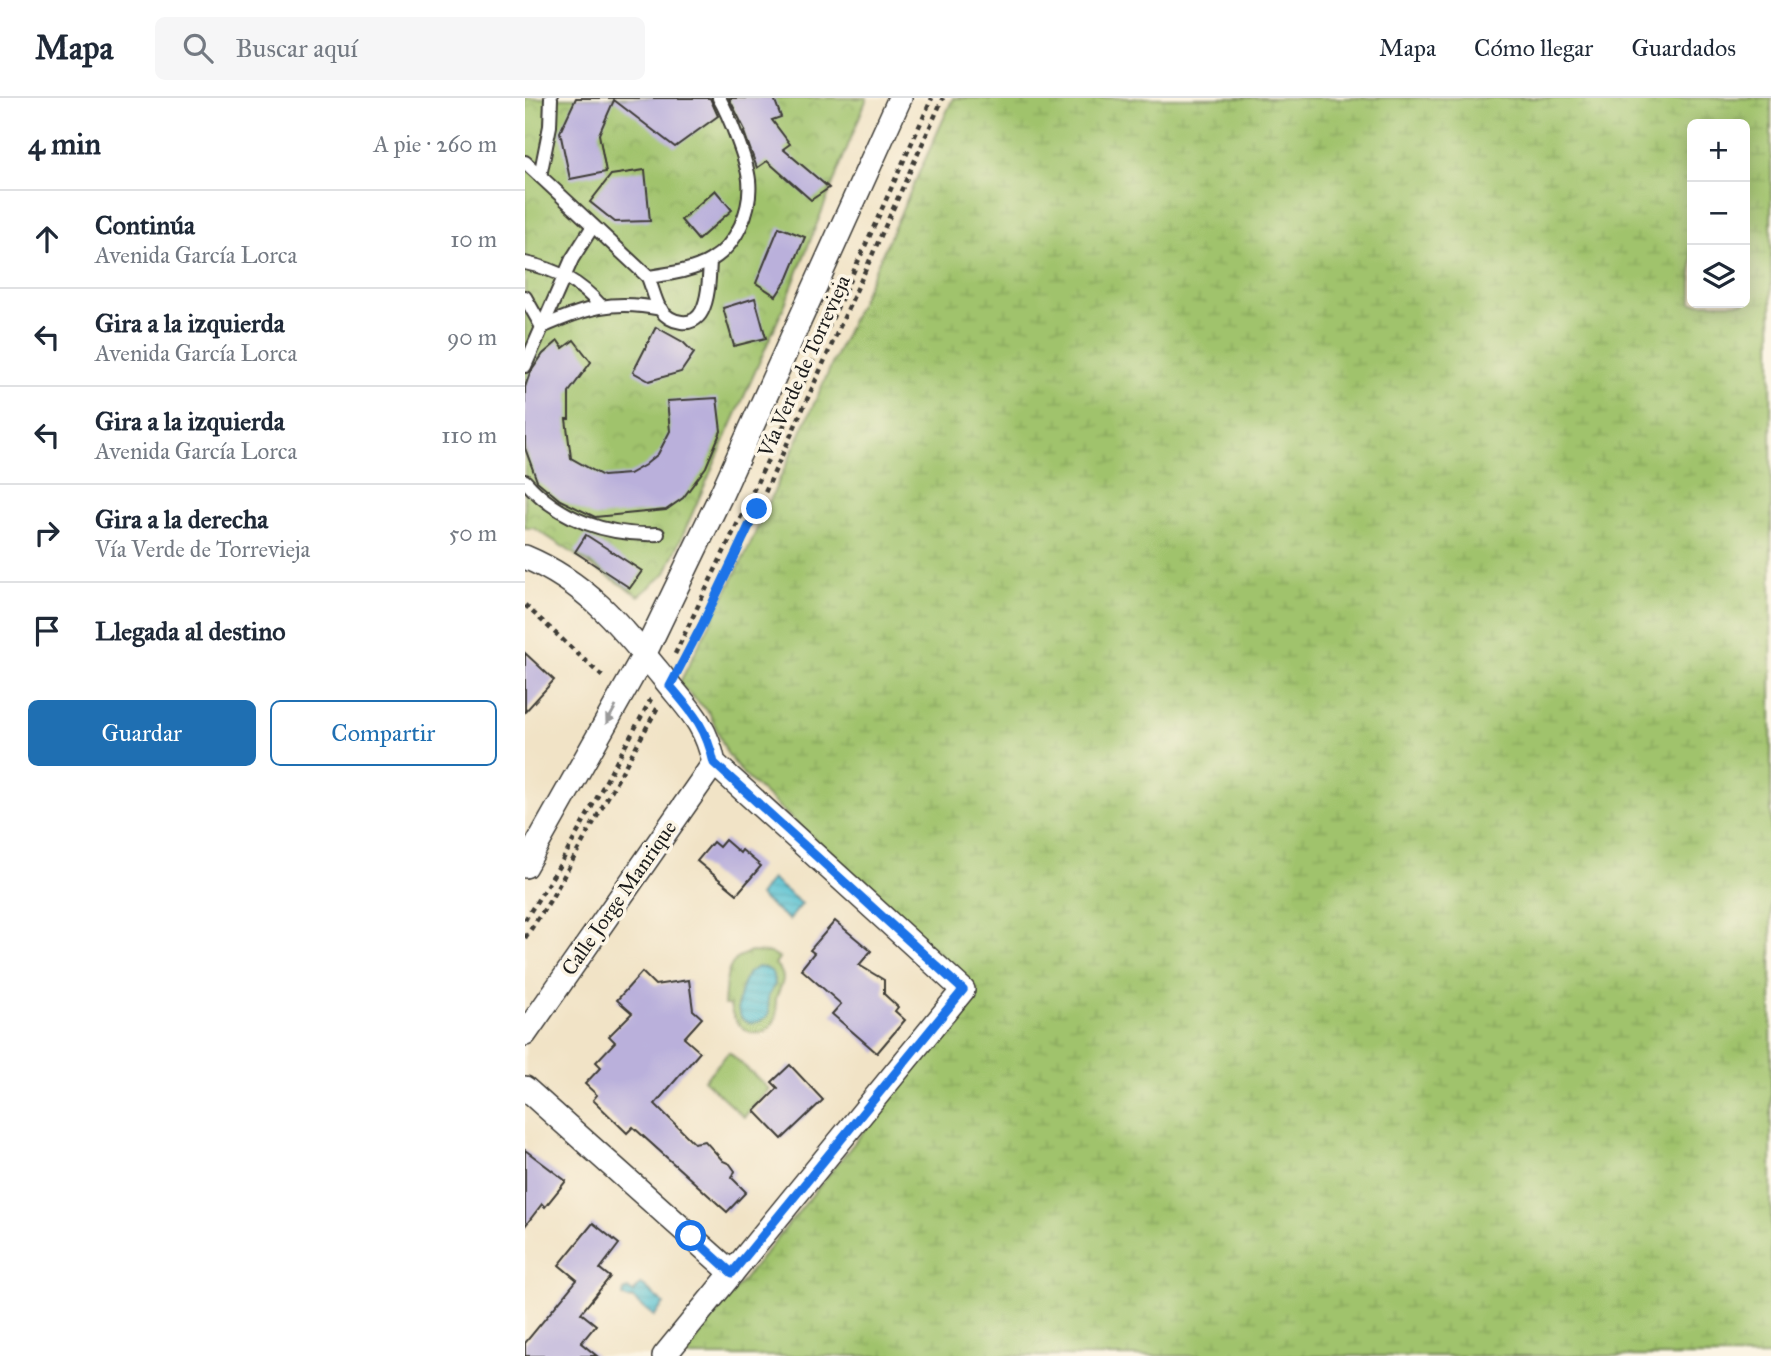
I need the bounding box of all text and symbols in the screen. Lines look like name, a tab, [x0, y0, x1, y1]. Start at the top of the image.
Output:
search box	[155, 17, 645, 80]
text: Mapa	[35, 28, 113, 68]
icon: search	[179, 29, 217, 67]
text: Buscar aquí	[235, 32, 358, 64]
text: Mapa	[1379, 33, 1436, 63]
text: Cómo llegar	[1474, 33, 1593, 63]
text: Guardados	[1631, 33, 1736, 63]
map controls	[1687, 119, 1750, 308]
button: +	[1687, 119, 1750, 182]
text: 4 min	[28, 126, 101, 162]
text: A pie · 260 m	[374, 130, 497, 158]
button: −	[1687, 182, 1750, 245]
text: Continúa	[95, 209, 195, 241]
icon: ahead	[28, 220, 66, 258]
text: 10 m	[450, 225, 497, 253]
text: Avenida García Lorca	[95, 241, 297, 269]
button: layers	[1687, 245, 1750, 308]
street label: Vía Verde de Torrevieja	[752, 271, 856, 462]
text: Gira a la izquierda	[95, 307, 285, 339]
icon: left	[28, 318, 66, 356]
text: 90 m	[447, 323, 497, 351]
text: Avenida García Lorca	[95, 339, 297, 367]
text: Gira a la izquierda	[95, 405, 285, 437]
icon: left	[28, 416, 66, 454]
text: 110 m	[441, 421, 497, 449]
text: Avenida García Lorca	[95, 437, 297, 465]
route end	[741, 493, 772, 524]
text: Gira a la derecha	[95, 503, 268, 535]
icon: right	[28, 514, 66, 552]
text: 50 m	[449, 519, 497, 547]
text: Vía Verde de Torrevieja	[95, 535, 310, 563]
icon: arrive	[28, 612, 66, 650]
text: Llegada al destino	[95, 615, 286, 647]
button: Guardar	[28, 700, 256, 766]
button: Compartir	[270, 700, 497, 766]
one-way arrow	[605, 705, 617, 724]
street label: Calle Jorge Manrique	[556, 815, 682, 980]
route start	[675, 1220, 706, 1251]

